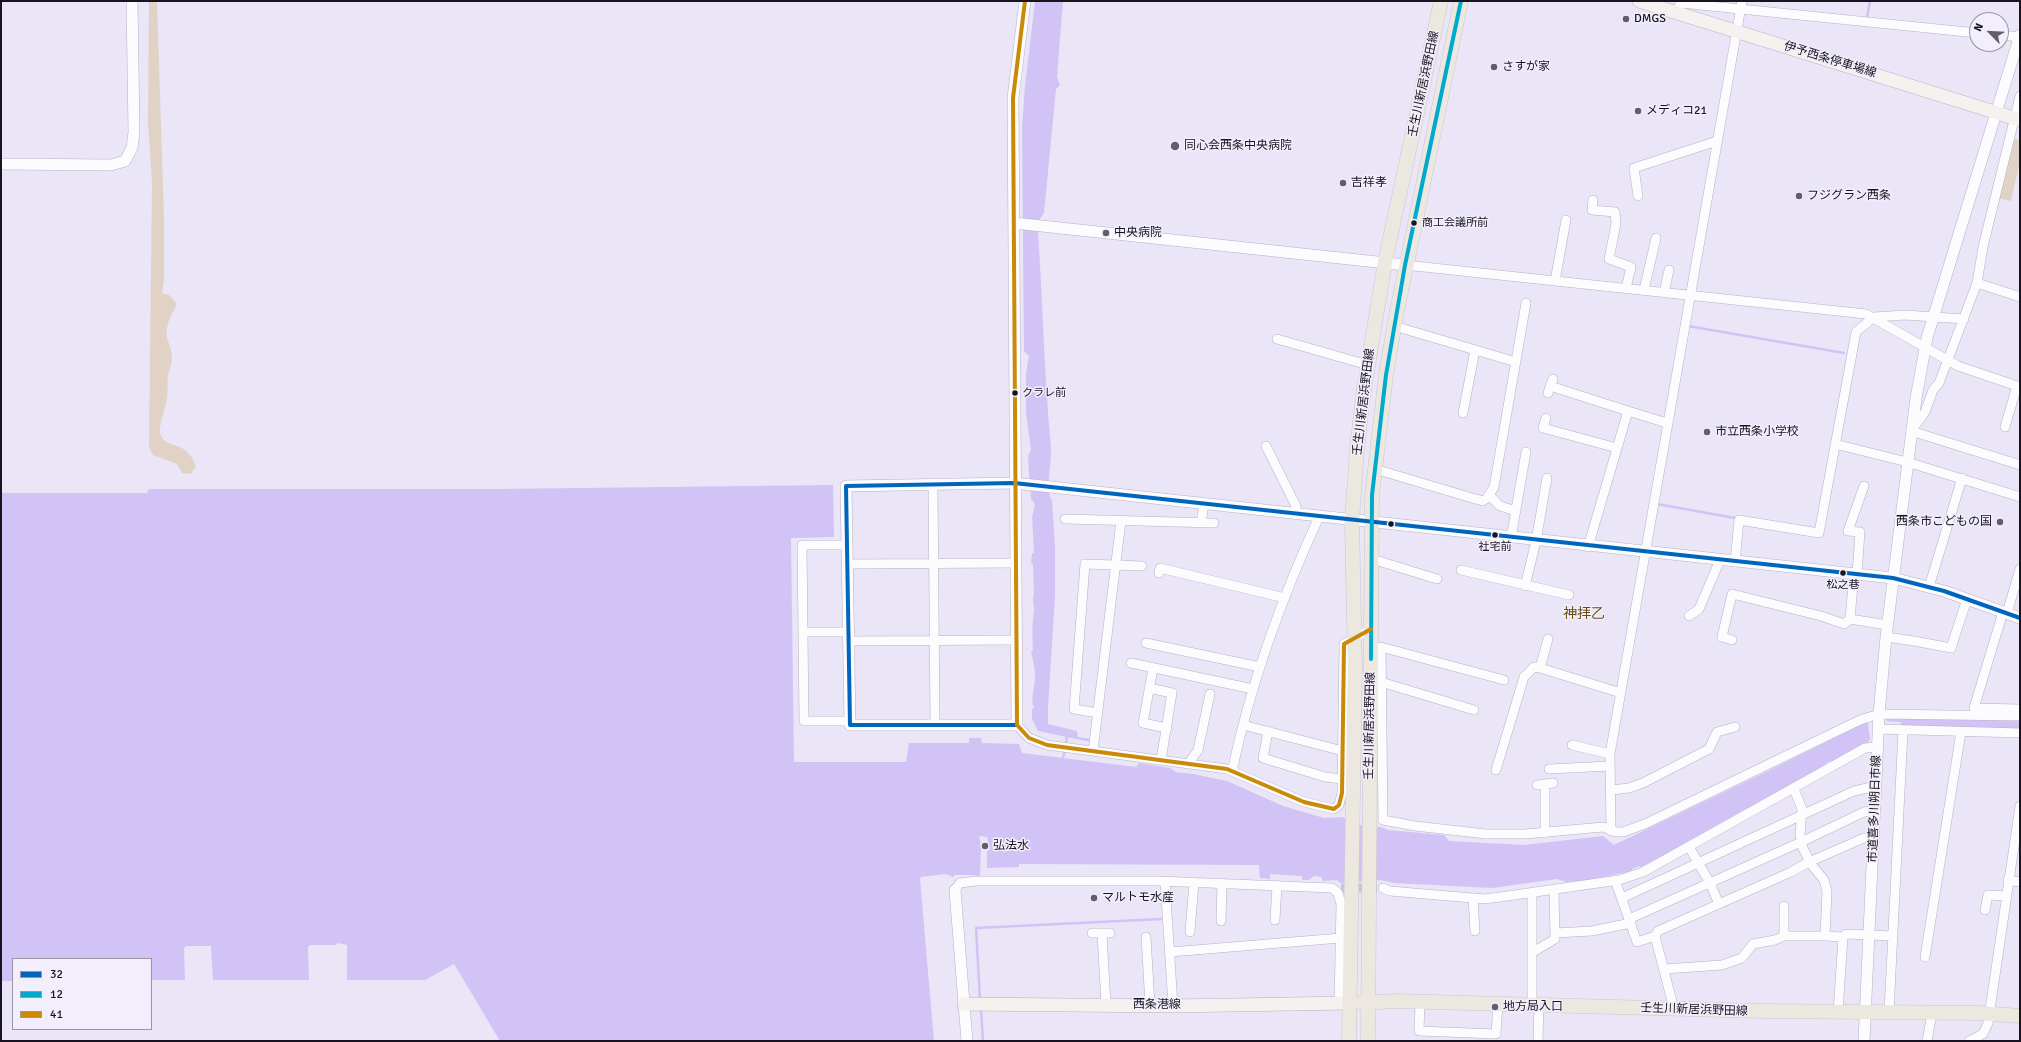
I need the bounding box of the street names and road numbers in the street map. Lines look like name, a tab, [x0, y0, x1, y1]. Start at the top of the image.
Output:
street label: 壬生川新居浜野田線	[1406, 30, 1442, 138]
street label: 伊予西条停車場線	[1782, 39, 1878, 81]
street label: 壬生川新居浜野田線	[1350, 348, 1378, 456]
street label: 壬生川新居浜野田線	[1362, 672, 1378, 780]
street label: 市道喜多川朔日市線	[1866, 755, 1884, 863]
street label: 西条港線	[1133, 998, 1181, 1012]
street label: 壬生川新居浜野田線	[1640, 1001, 1748, 1019]

